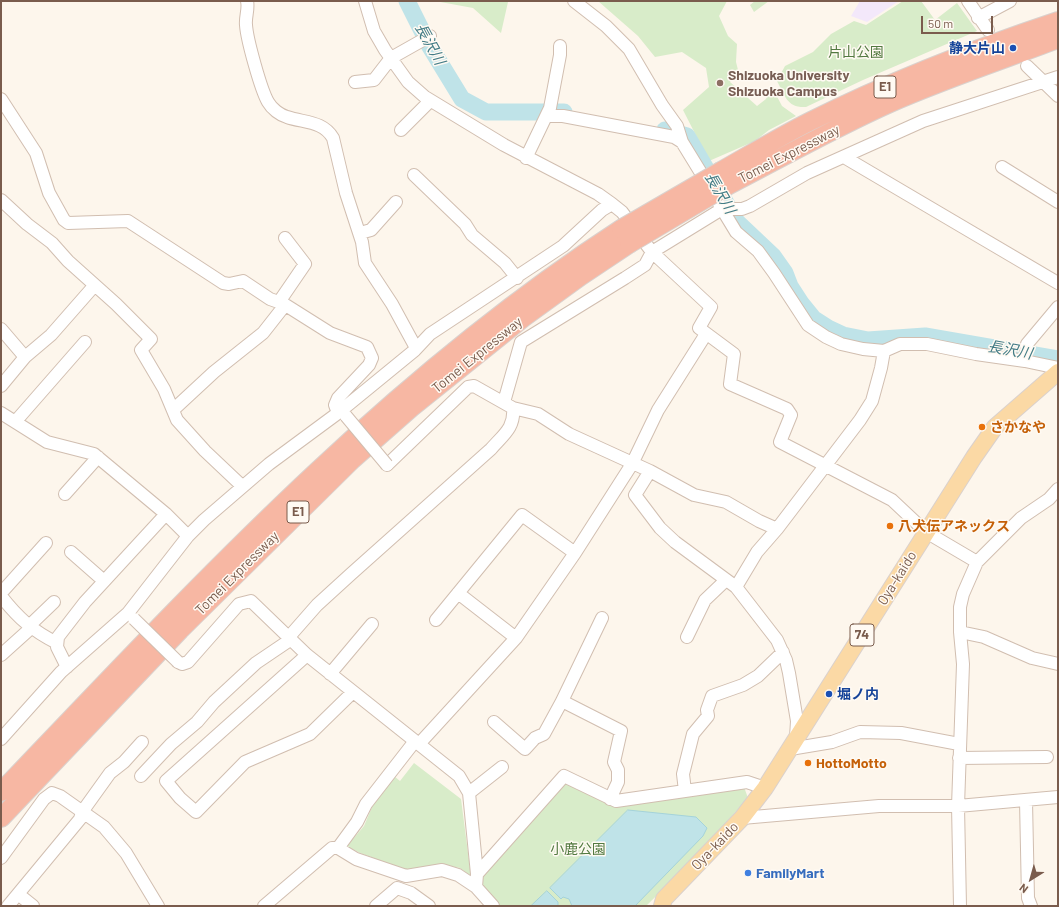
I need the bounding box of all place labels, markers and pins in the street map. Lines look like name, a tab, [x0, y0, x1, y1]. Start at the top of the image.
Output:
place label: 静大片山	[949, 40, 1005, 56]
marker: 静大片山	[1008, 43, 1018, 53]
place label: Shizuoka University Shizuoka Campus	[728, 67, 849, 100]
marker: Shizuoka University Shizuoka Campus	[715, 78, 725, 88]
place label: さかなや	[990, 419, 1046, 435]
marker: さかなや	[977, 422, 987, 432]
place label: 八犬伝アネックス	[898, 518, 1010, 534]
marker: 八犬伝アネックス	[885, 521, 895, 531]
place label: 堀ノ内	[837, 686, 879, 702]
marker: 堀ノ内	[824, 689, 834, 699]
place label: HottoMotto	[816, 755, 887, 771]
marker: HottoMotto	[803, 758, 813, 768]
place label: FamilyMart	[756, 865, 824, 881]
marker: FamilyMart	[743, 868, 753, 878]

